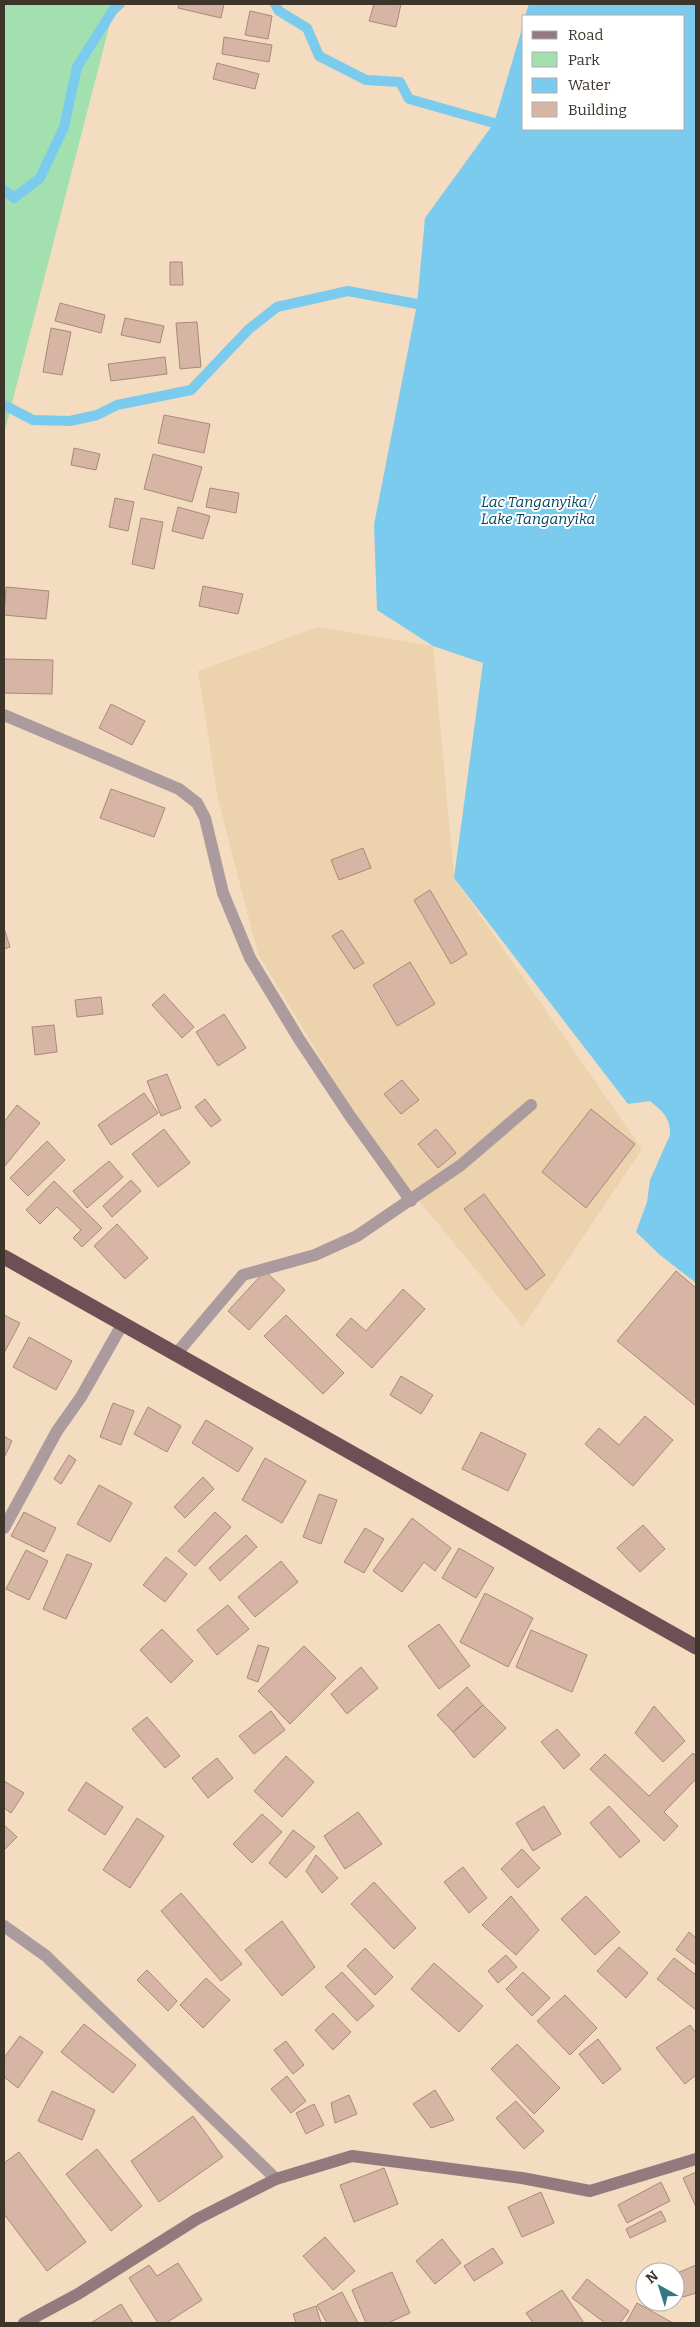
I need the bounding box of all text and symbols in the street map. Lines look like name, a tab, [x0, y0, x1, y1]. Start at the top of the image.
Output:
legend	[522, 15, 685, 130]
text: Road	[568, 26, 603, 44]
text: Park	[568, 51, 600, 69]
text: Water	[568, 76, 611, 94]
text: Building	[568, 101, 627, 119]
water label: Lac Tanganyika / Lake Tanganyika	[481, 493, 597, 528]
north arrow	[635, 2262, 685, 2312]
text: N	[643, 2267, 662, 2287]

